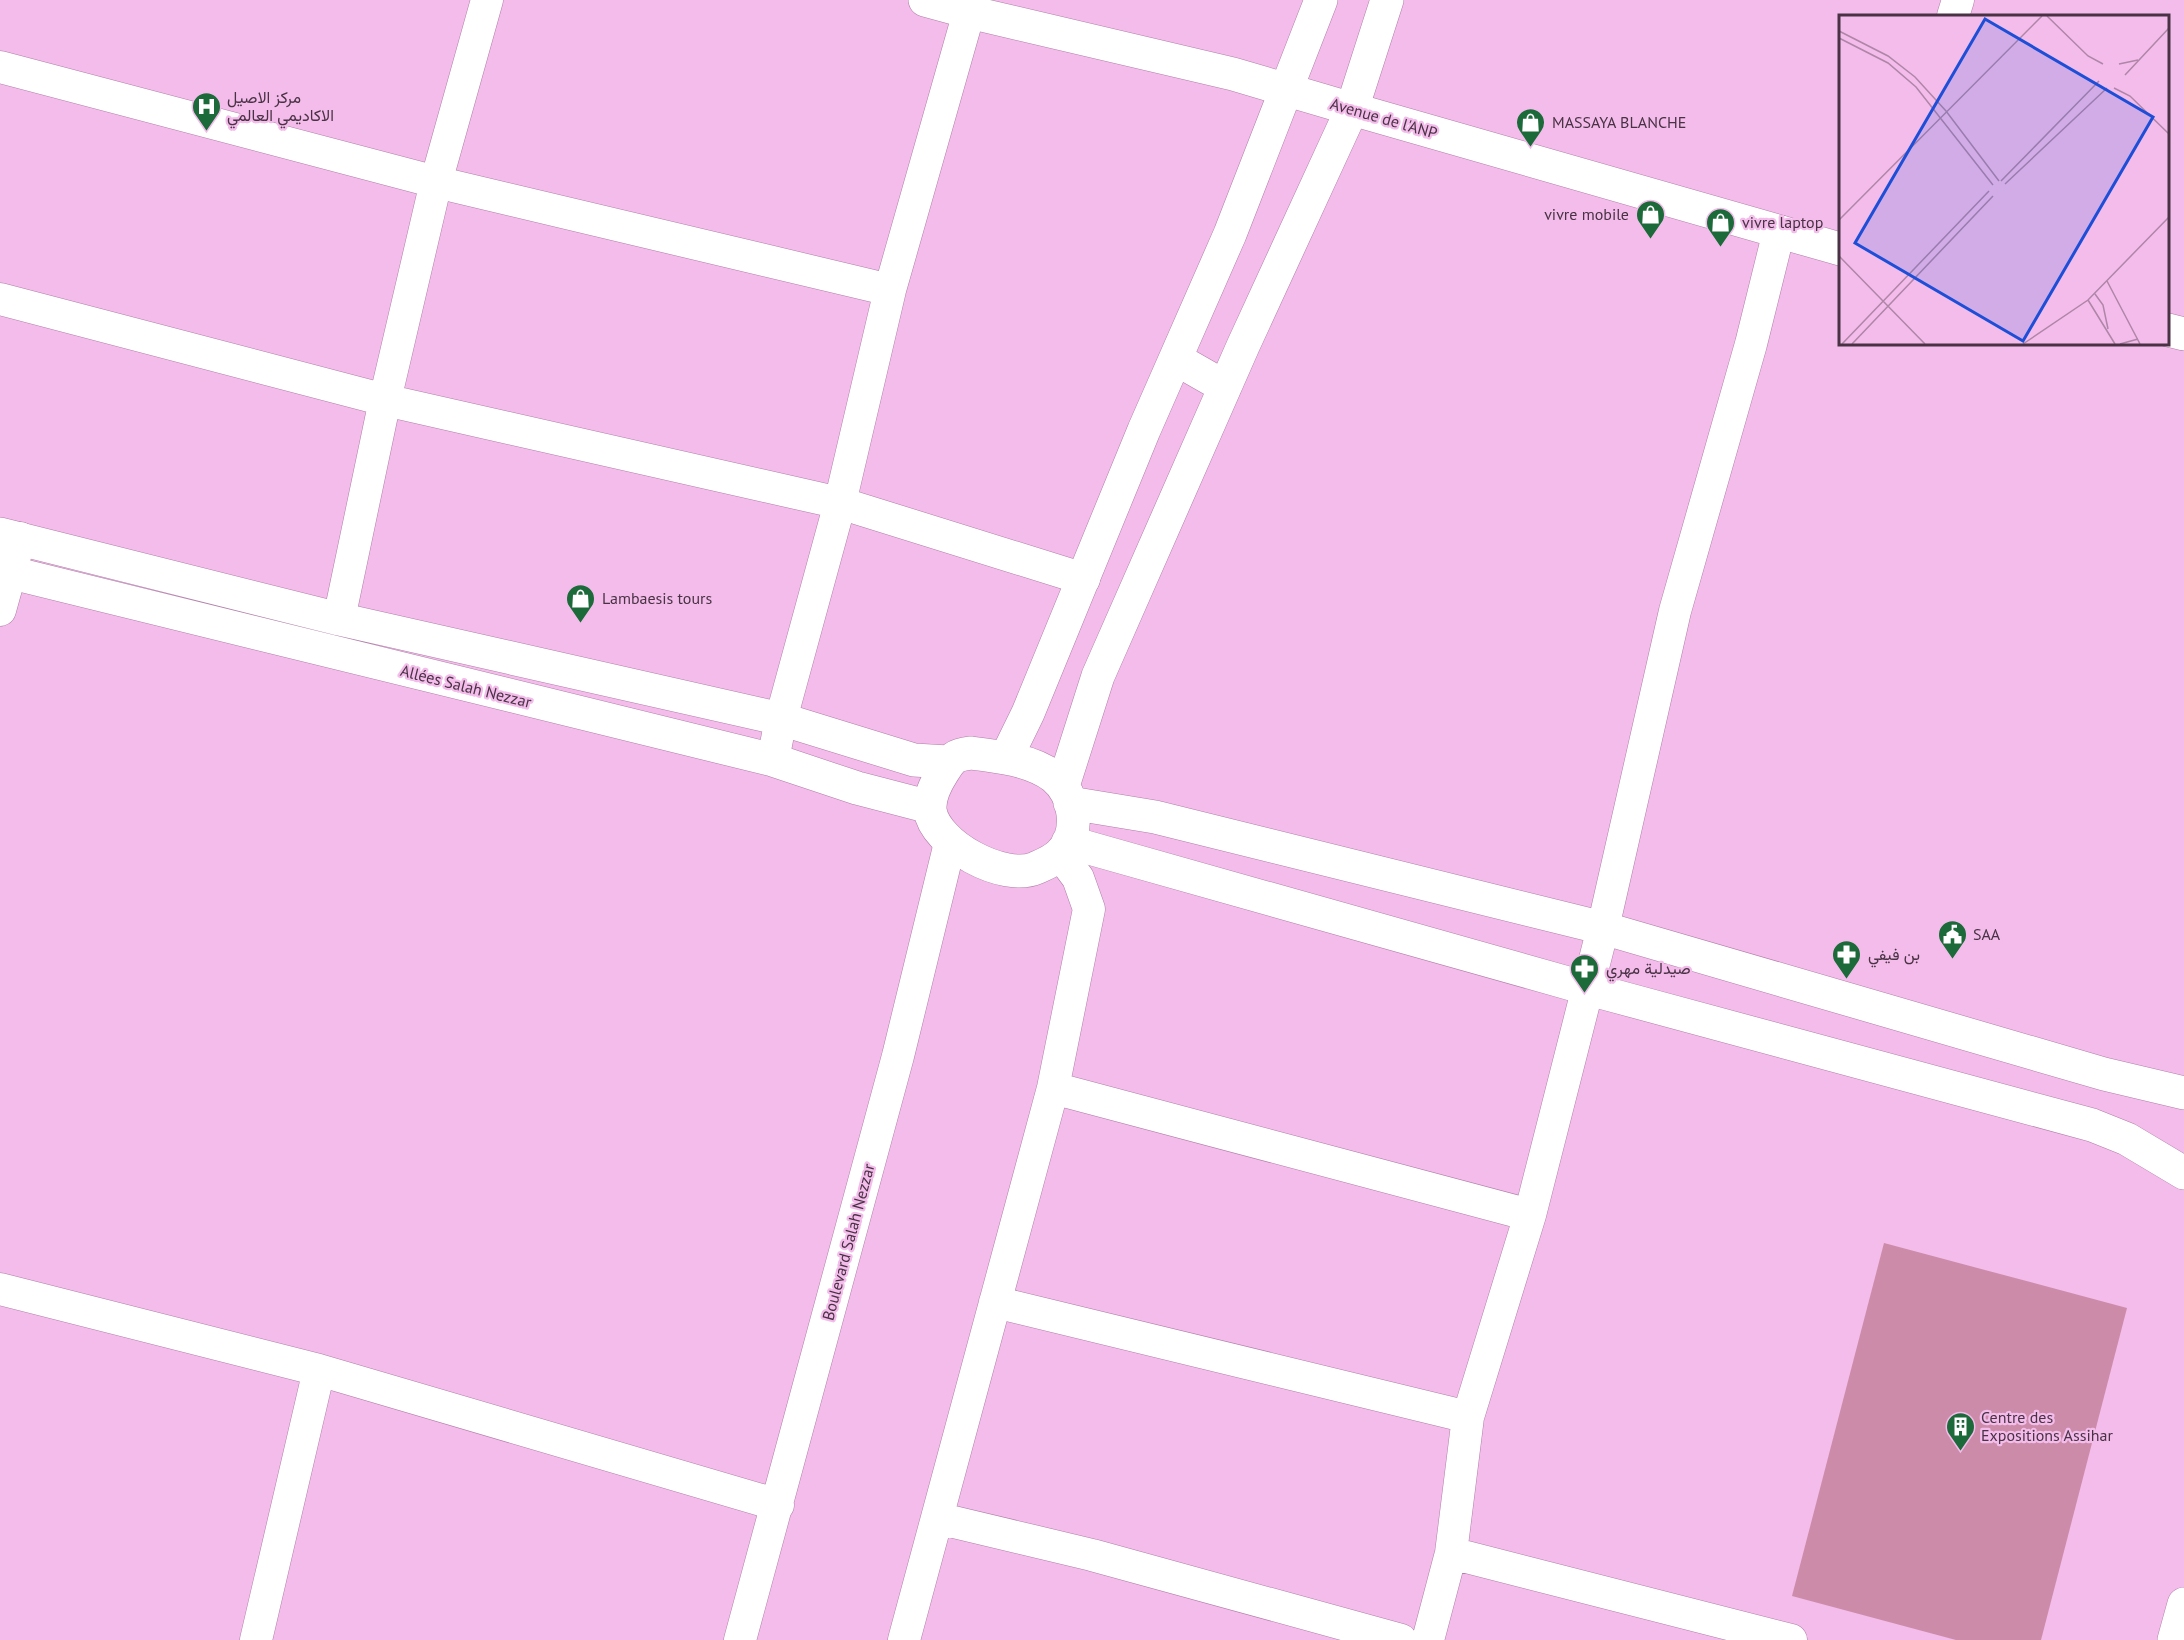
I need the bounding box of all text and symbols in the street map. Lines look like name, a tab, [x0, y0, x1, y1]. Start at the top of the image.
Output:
inset map	[1839, 15, 2169, 345]
place label: مركز الاصيل الاكاديمي العالمي	[227, 87, 334, 129]
hospital icon: مركز الاصيل الاكاديمي العالمي	[190, 90, 222, 132]
street label: Avenue de l'ANP	[1328, 93, 1440, 143]
shop icon: MASSAYA BLANCHE	[1515, 106, 1547, 148]
place label: MASSAYA BLANCHE	[1552, 112, 1686, 132]
shop icon: vivre mobile	[1634, 198, 1666, 240]
place label: vivre mobile	[1544, 204, 1629, 224]
shop icon: vivre laptop	[1705, 206, 1737, 248]
place label: vivre laptop	[1742, 212, 1823, 232]
shop icon: Lambaesis tours	[565, 582, 597, 624]
place label: Lambaesis tours	[602, 588, 713, 608]
street label: Allées Salah Nezzar	[398, 660, 534, 712]
public building icon: SAA	[1936, 918, 1968, 960]
place label: SAA	[1973, 924, 2001, 944]
pharmacy icon: بن فيفي	[1831, 938, 1863, 980]
place label: بن فيفي	[1868, 944, 1920, 968]
pharmacy icon: صيدلية مهري	[1569, 952, 1601, 994]
place label: صيدلية مهري	[1606, 958, 1691, 982]
street label: Boulevard Salah Nezzar	[817, 1161, 879, 1323]
place label: Centre des Expositions Assihar	[1981, 1407, 2113, 1445]
building icon: Centre des Expositions Assihar	[1944, 1410, 1976, 1452]

